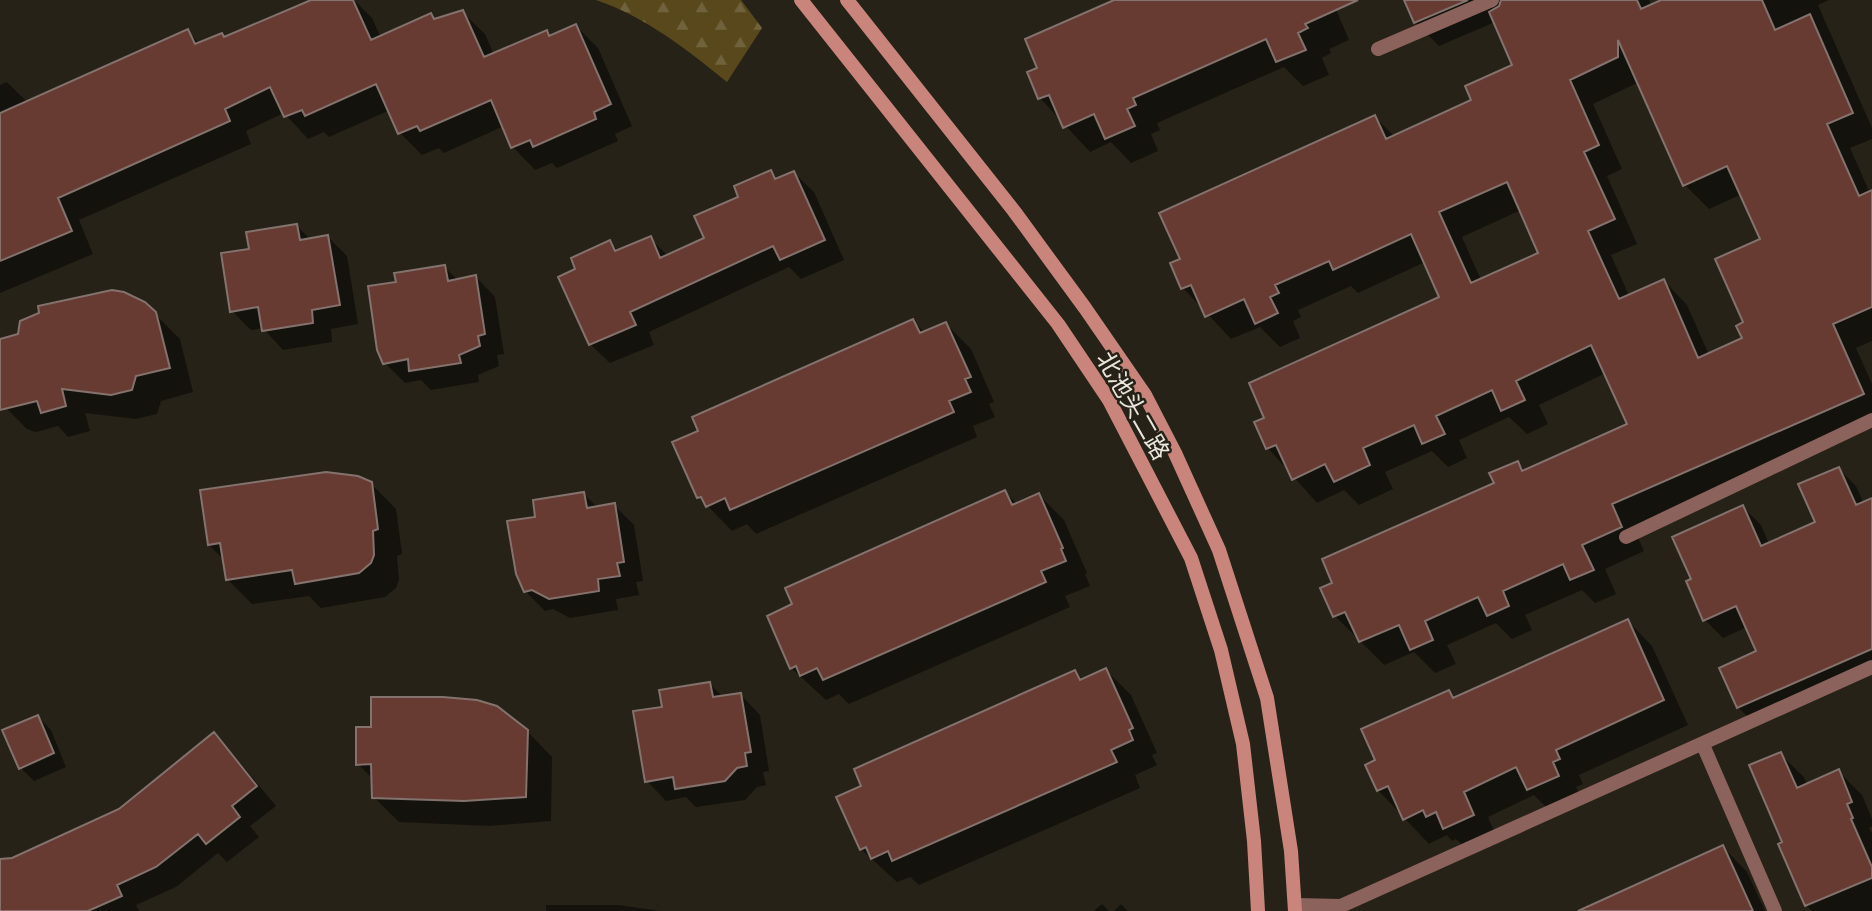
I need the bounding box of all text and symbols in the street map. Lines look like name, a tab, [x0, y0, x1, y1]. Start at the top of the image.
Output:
street label: 北池头二路	[1091, 346, 1177, 464]

